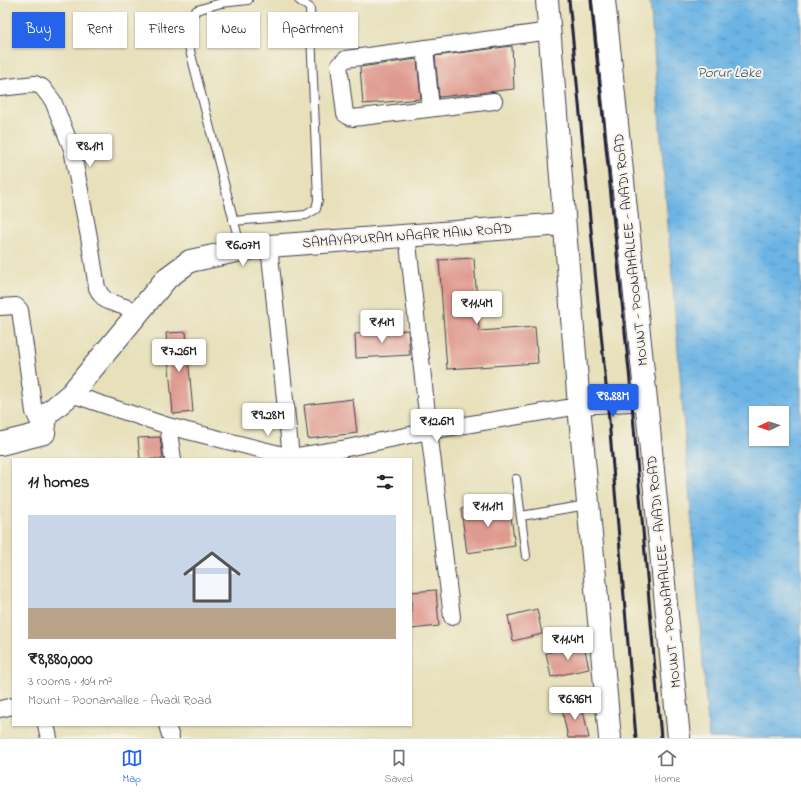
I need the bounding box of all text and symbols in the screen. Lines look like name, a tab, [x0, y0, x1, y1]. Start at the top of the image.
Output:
chip: Buy	[12, 12, 65, 48]
chip: Rent	[73, 12, 127, 48]
chip: Filters	[135, 12, 199, 48]
chip: New	[207, 12, 260, 48]
chip: Apartment	[268, 12, 358, 48]
water label: Porur Lake	[697, 62, 762, 84]
street label: MOUNT - POONAMALLEE - AVADI ROAD	[609, 133, 654, 367]
pin: ₹8.1M	[62, 134, 118, 168]
text: ₹8.1M	[76, 137, 104, 156]
street label: SAMAYAPURAM NAGAR MAIN ROAD	[301, 219, 513, 254]
pin: ₹6.07M	[210, 233, 276, 267]
text: ₹6.07M	[225, 236, 261, 255]
pin: ₹11.4M	[444, 291, 510, 325]
text: ₹11.4M	[461, 294, 493, 313]
pin: ₹14M	[358, 310, 406, 344]
text: ₹14M	[369, 313, 395, 332]
pin: ₹7.26M	[146, 339, 212, 373]
text: ₹7.26M	[161, 342, 197, 361]
pin: ₹8.88M	[580, 384, 646, 418]
text: ₹8.88M	[597, 387, 629, 406]
pin: ₹9.28M	[235, 403, 301, 437]
text: ₹9.28M	[251, 406, 285, 425]
north arrow	[749, 406, 789, 446]
map controls	[749, 406, 789, 446]
pin: ₹12.6M	[404, 409, 470, 443]
text: ₹12.6M	[420, 412, 454, 431]
street label: MOUNT - POONAMALLEE - AVADI ROAD	[642, 455, 687, 689]
text: 11 homes	[28, 470, 89, 495]
icon: filters	[374, 471, 396, 493]
pin: ₹11.1M	[455, 494, 521, 528]
text: ₹11.1M	[473, 497, 503, 516]
icon: home	[176, 541, 248, 613]
pin: ₹11.4M	[535, 627, 601, 661]
text: ₹11.4M	[552, 630, 584, 649]
text: ₹8,880,000	[28, 647, 93, 672]
text: 3 rooms · 104 m²	[28, 672, 112, 691]
pin: ₹6.96M	[542, 687, 608, 721]
text: ₹6.96M	[558, 690, 592, 709]
text: Mount - Poonamallee - Avadi Road	[28, 691, 212, 710]
tab: Map	[121, 747, 143, 787]
tab: Saved	[384, 747, 413, 787]
tab: Home	[655, 747, 680, 787]

